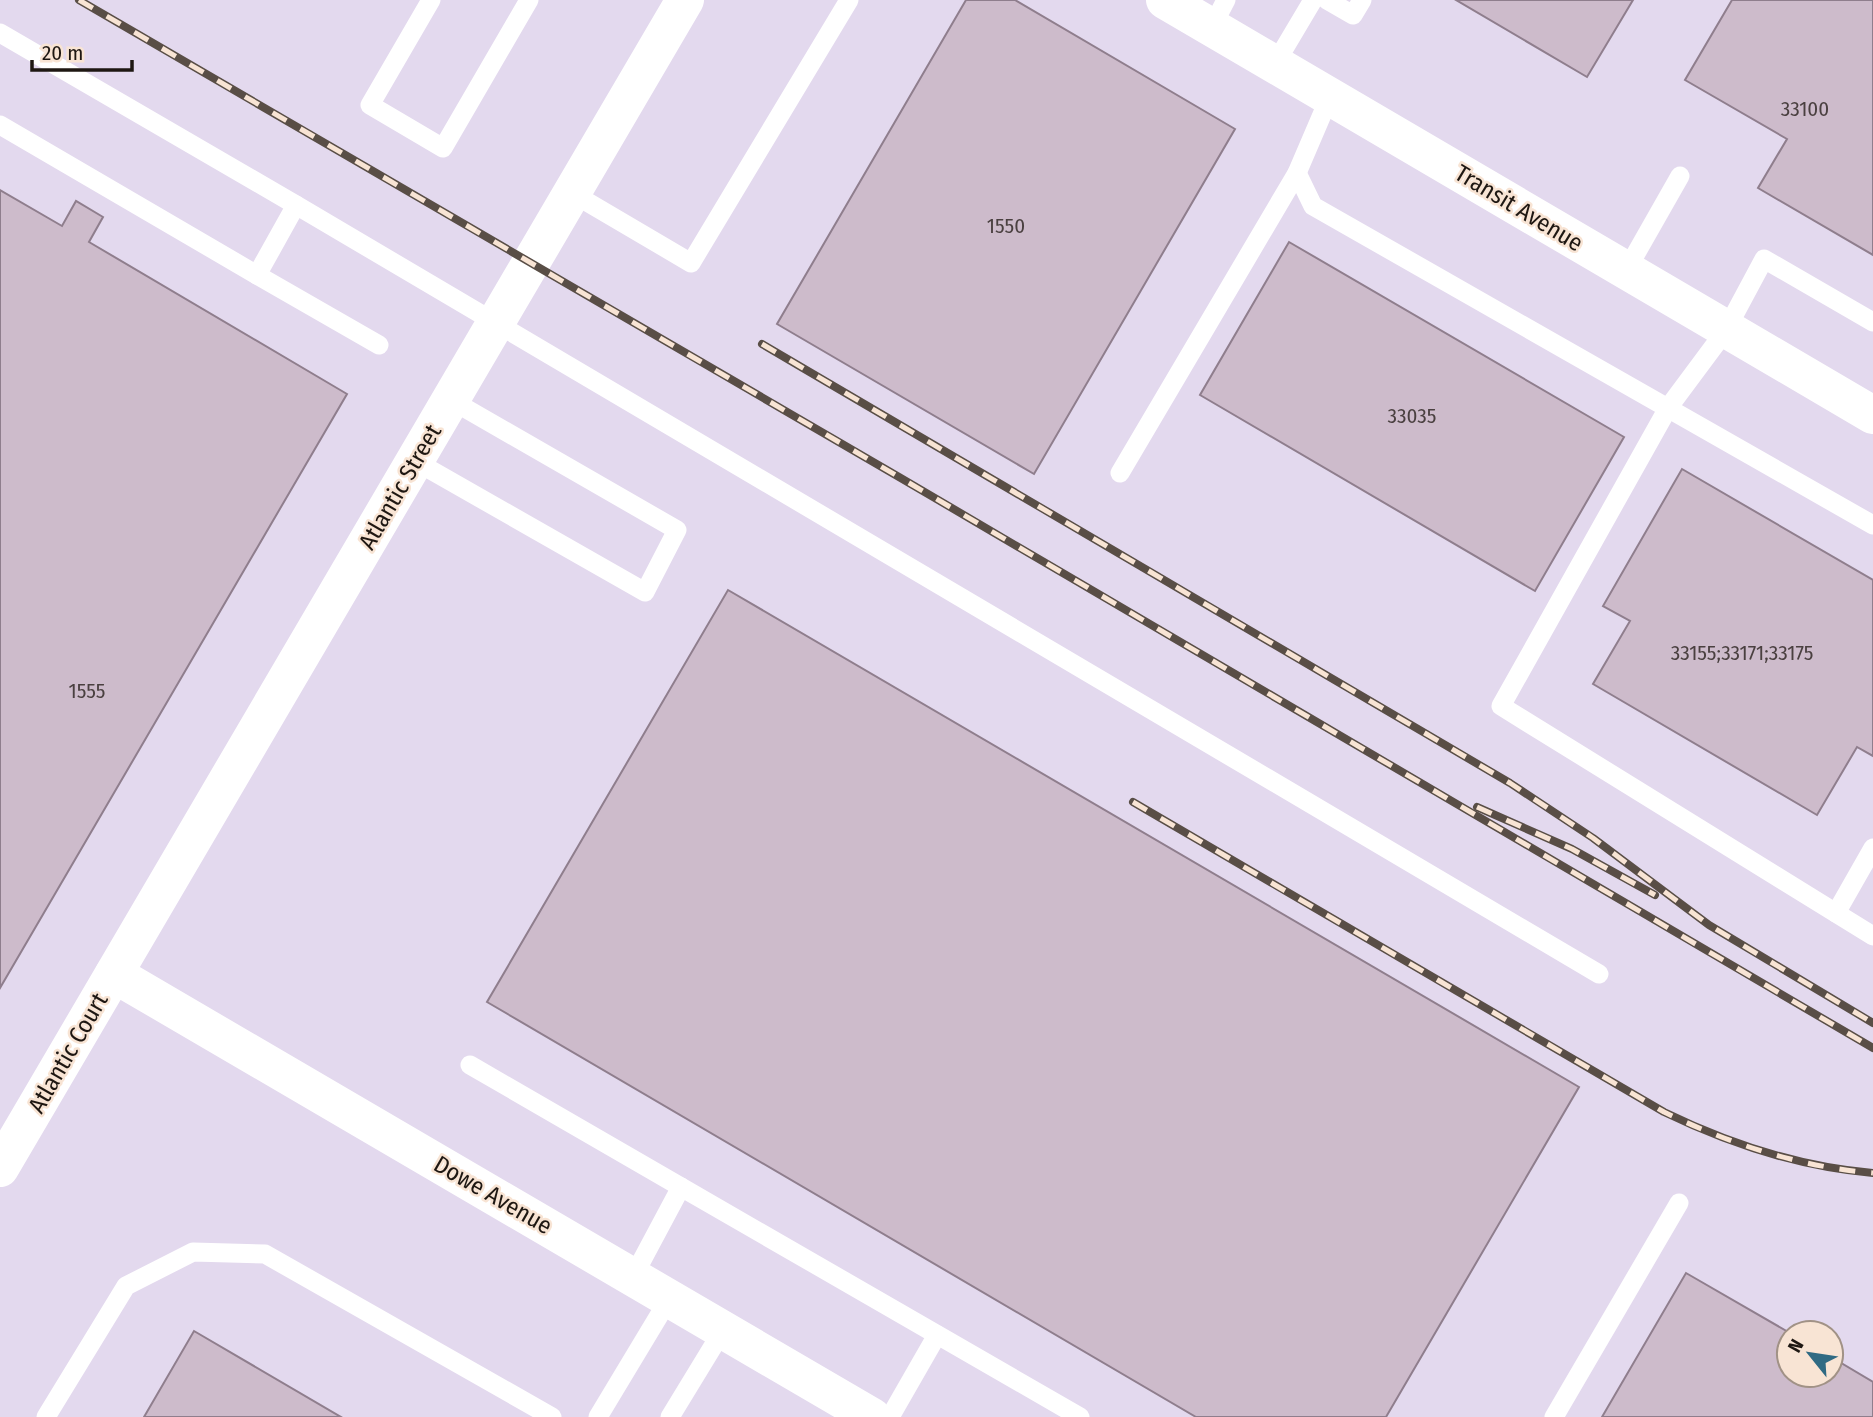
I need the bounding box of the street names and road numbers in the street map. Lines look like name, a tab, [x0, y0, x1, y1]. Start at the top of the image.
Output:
street label: Transit Avenue	[1450, 159, 1588, 257]
street label: Atlantic Street	[353, 419, 447, 554]
street label: Atlantic Court	[22, 988, 114, 1118]
street label: Dowe Avenue	[429, 1150, 557, 1240]

